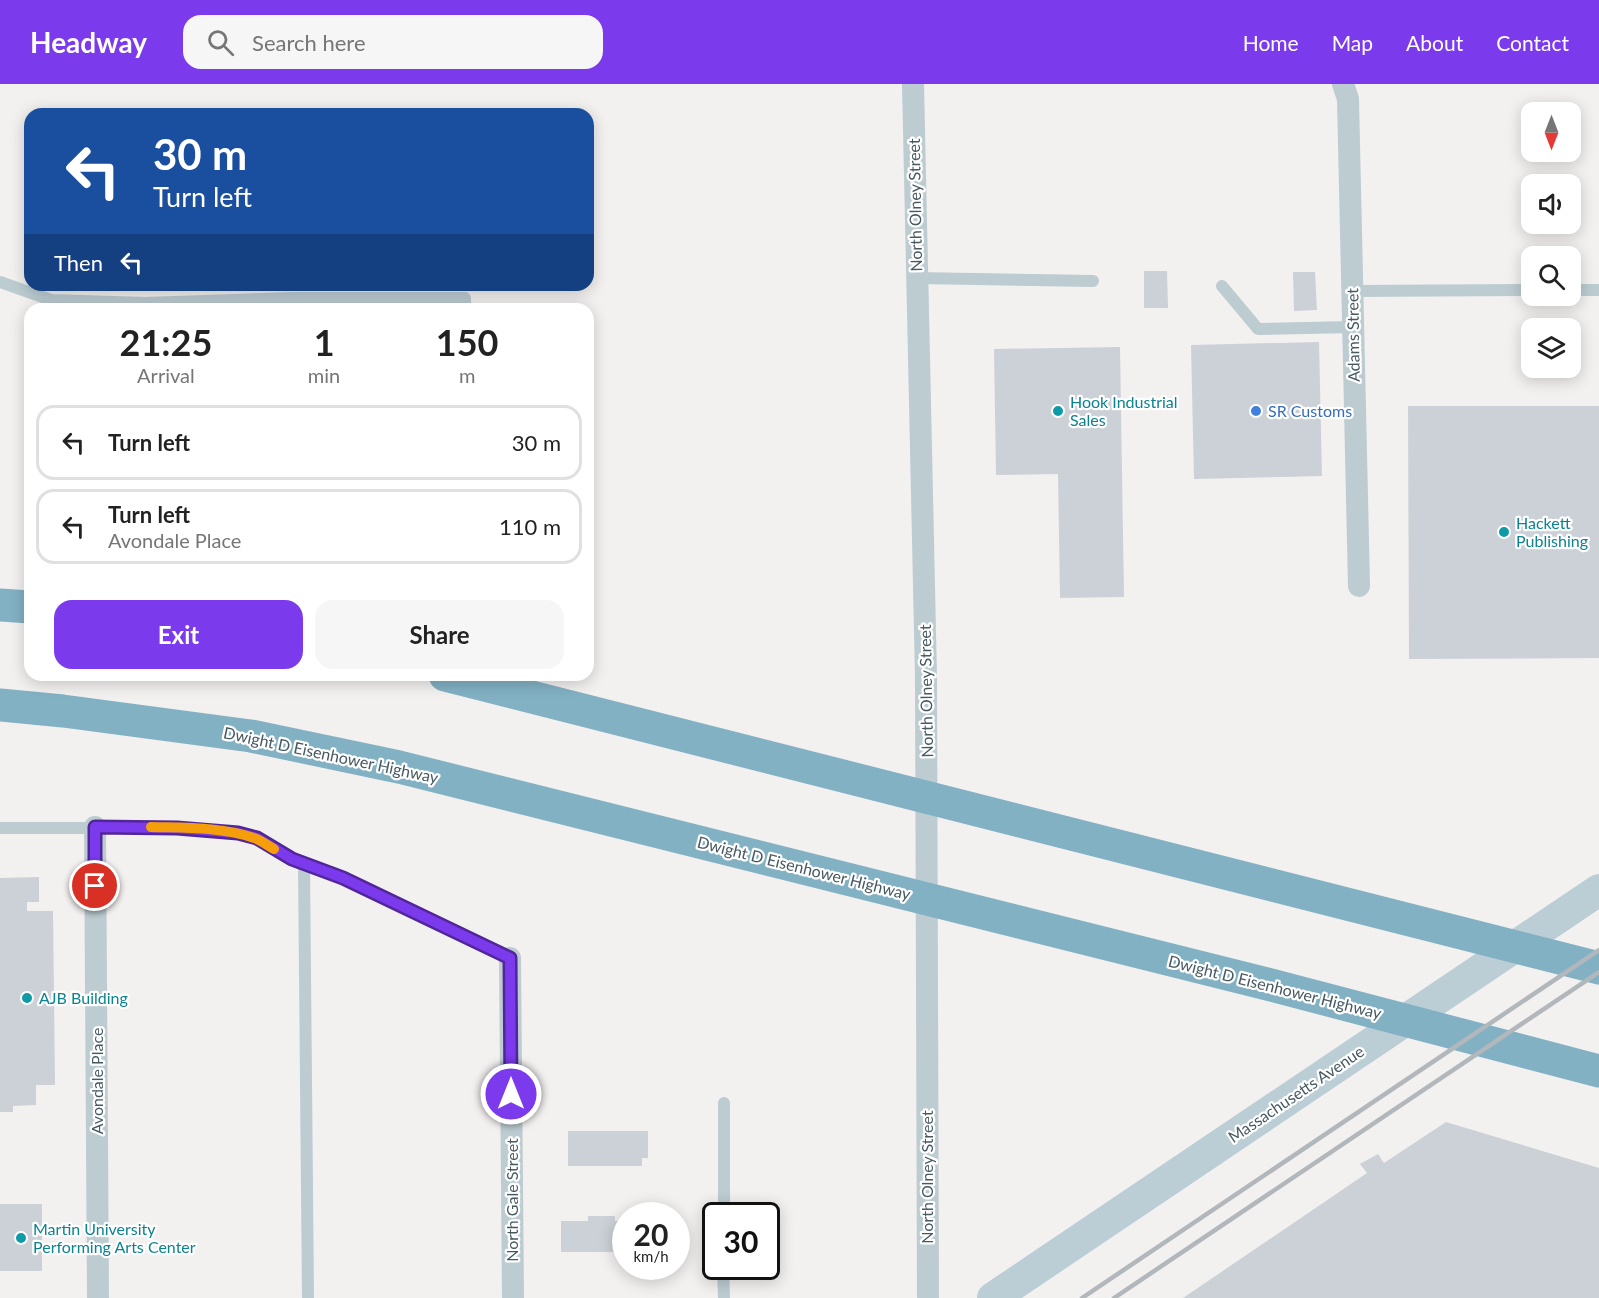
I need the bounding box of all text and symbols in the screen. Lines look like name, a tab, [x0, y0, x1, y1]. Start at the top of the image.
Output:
search box	[183, 15, 603, 69]
text: Headway	[30, 25, 147, 59]
icon: search	[204, 26, 237, 59]
text: Search here	[252, 29, 366, 56]
text: Home	[1243, 30, 1299, 55]
text: Map	[1332, 30, 1373, 55]
text: About	[1406, 30, 1463, 55]
text: Contact	[1496, 30, 1569, 55]
north arrow	[1521, 102, 1581, 162]
map controls	[1521, 102, 1581, 378]
text: 30 m	[153, 129, 247, 179]
icon: left	[54, 132, 132, 210]
street label: North Olney Street	[904, 138, 925, 272]
button: sound	[1521, 174, 1581, 234]
text: Turn left	[153, 180, 252, 213]
icon: left	[115, 246, 148, 279]
button: search	[1521, 246, 1581, 306]
text: Then	[54, 249, 103, 276]
street label: Adams Street	[1342, 288, 1363, 382]
button: layers	[1521, 318, 1581, 378]
text: 21:25	[120, 320, 212, 364]
text: 1	[314, 320, 335, 364]
text: 150	[436, 320, 498, 364]
text: Arrival	[137, 363, 195, 387]
text: min	[308, 363, 340, 387]
text: m	[459, 363, 475, 387]
place label: Hook Industrial Sales	[1070, 392, 1178, 429]
place label: SR Customs	[1268, 401, 1352, 420]
marker: Hook Industrial Sales	[1051, 404, 1065, 418]
marker: SR Customs	[1249, 404, 1263, 418]
icon: left	[57, 426, 90, 459]
text: Turn left	[108, 429, 190, 456]
text: 30 m	[512, 429, 561, 456]
text: Turn left	[108, 501, 190, 528]
icon: left	[57, 510, 90, 543]
text: 110 m	[499, 513, 561, 540]
place label: Hackett Publishing	[1516, 513, 1588, 550]
marker: Hackett Publishing	[1497, 525, 1511, 539]
text: Avondale Place	[108, 528, 241, 552]
button: Exit	[54, 600, 303, 669]
button: Share	[315, 600, 564, 669]
street label: North Olney Street	[915, 624, 936, 758]
street label: Dwight D Eisenhower Highway	[222, 722, 441, 787]
street label: Dwight D Eisenhower Highway	[695, 832, 913, 903]
pin	[69, 860, 120, 911]
icon: arrive	[78, 869, 111, 902]
street label: Dwight D Eisenhower Highway	[1166, 951, 1384, 1022]
place label: AJB Building	[39, 988, 128, 1007]
marker: AJB Building	[20, 991, 34, 1005]
street label: Avondale Place	[87, 1028, 106, 1134]
street label: Massachusetts Avenue	[1224, 1041, 1367, 1146]
position arrow	[479, 1062, 543, 1126]
street label: North Olney Street	[917, 1110, 936, 1244]
street label: North Gale Street	[502, 1138, 521, 1262]
speed limit sign: 30	[702, 1202, 780, 1280]
text: 20	[634, 1216, 668, 1252]
place label: Martin University Performing Arts Center	[33, 1219, 196, 1256]
marker: Martin University Performing Arts Center	[14, 1231, 28, 1245]
text: km/h	[633, 1247, 669, 1265]

